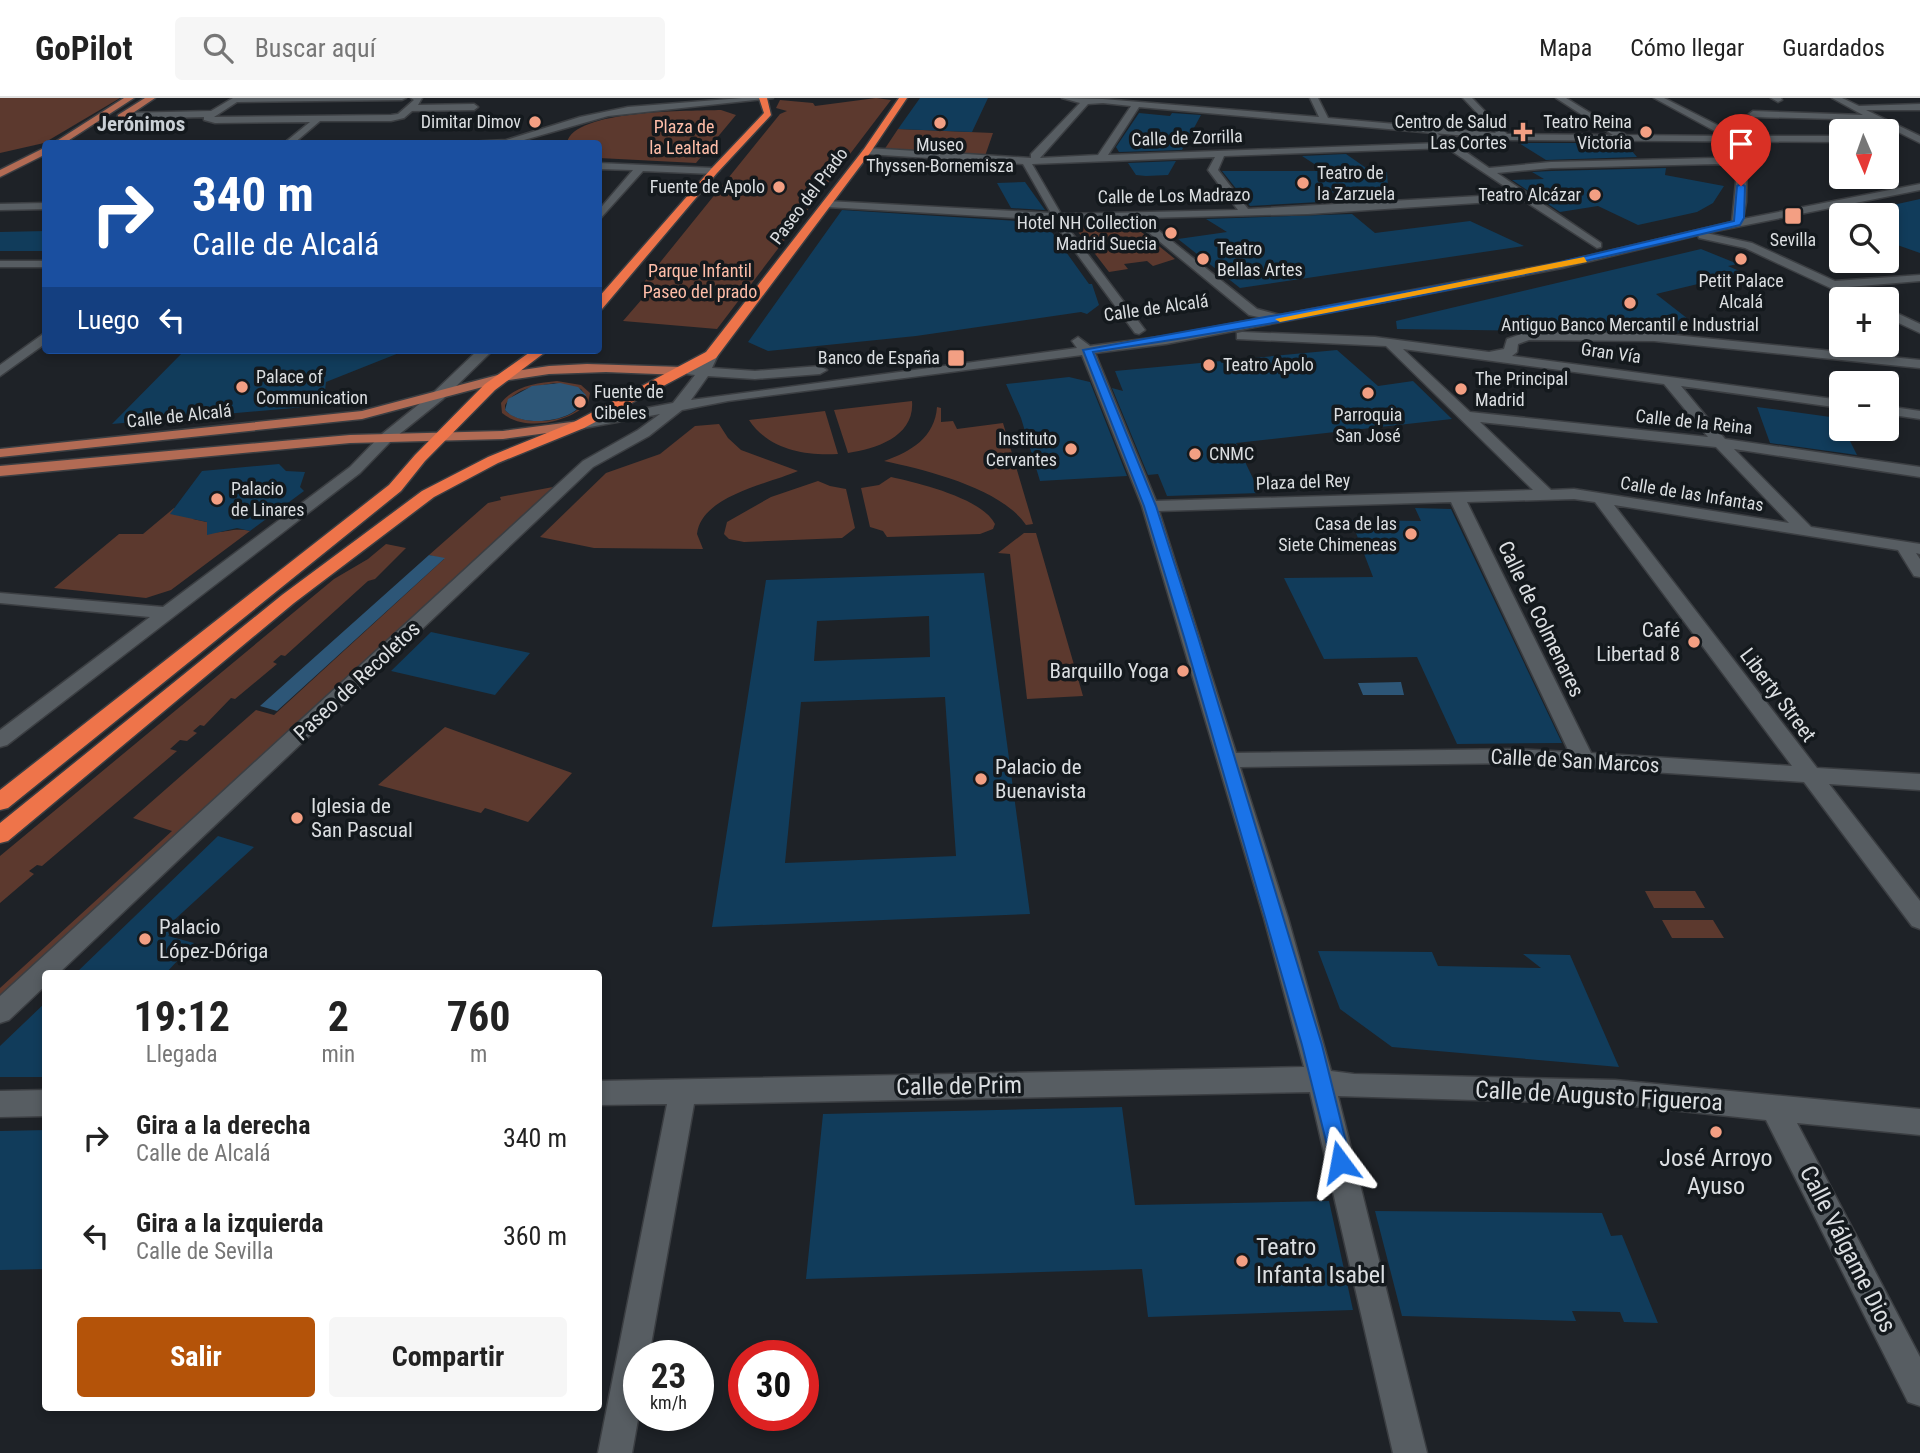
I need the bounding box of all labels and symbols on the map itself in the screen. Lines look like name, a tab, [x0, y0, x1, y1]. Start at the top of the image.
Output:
place label: Dimitar Dimov	[421, 111, 521, 132]
place label: Centro de Salud Las Cortes	[1395, 111, 1507, 153]
place label: Teatro Reina Victoria	[1543, 111, 1632, 153]
district label: Jerónimos	[97, 112, 185, 136]
marker: Dimitar Dimov	[527, 114, 543, 130]
pin	[1711, 114, 1771, 186]
marker: Museo Thyssen-Bornemisza	[932, 115, 948, 131]
park label: Plaza de la Lealtad	[649, 116, 719, 158]
north arrow	[1829, 119, 1899, 189]
marker: Centro de Salud Las Cortes	[1513, 122, 1533, 142]
marker: Teatro Reina Victoria	[1638, 124, 1654, 140]
street label: Calle de Zorrilla	[1131, 125, 1243, 150]
place label: Museo Thyssen-Bornemisza	[866, 134, 1014, 176]
street label: Paseo del Prado	[765, 143, 852, 248]
place label: Teatro de la Zarzuela	[1317, 162, 1395, 204]
marker: Teatro de la Zarzuela	[1295, 175, 1311, 191]
place label: Fuente de Apolo	[650, 176, 765, 197]
marker: Fuente de Apolo	[771, 179, 787, 195]
street label: Calle de Los Madrazo	[1097, 184, 1251, 207]
place label: Teatro Alcázar	[1478, 184, 1582, 205]
marker: Teatro Alcázar	[1587, 187, 1603, 203]
marker: Sevilla	[1783, 206, 1803, 226]
place label: Hotel NH Collection Madrid Suecia	[1017, 212, 1157, 254]
marker: Hotel NH Collection Madrid Suecia	[1163, 225, 1179, 241]
place label: Sevilla	[1770, 229, 1816, 250]
place label: Teatro Bellas Artes	[1217, 238, 1303, 280]
marker: Teatro Bellas Artes	[1195, 251, 1211, 267]
marker: Petit Palace Alcalá	[1733, 251, 1749, 267]
park label: Parque Infantil Paseo del prado	[643, 260, 757, 302]
place label: Petit Palace Alcalá	[1698, 270, 1784, 312]
street label: Calle de Alcalá	[1102, 290, 1210, 325]
marker: Antiguo Banco Mercantil e Industrial	[1622, 295, 1638, 311]
place label: Antiguo Banco Mercantil e Industrial	[1501, 314, 1759, 335]
street label: Gran Vía	[1580, 338, 1642, 367]
place label: Banco de España	[818, 347, 940, 368]
marker: Banco de España	[946, 348, 966, 368]
place label: Teatro Apolo	[1223, 354, 1314, 375]
marker: Teatro Apolo	[1201, 357, 1217, 373]
place label: Palace of Communication	[256, 366, 368, 408]
place label: The Principal Madrid	[1475, 368, 1568, 410]
marker: Palace of Communication	[234, 379, 250, 395]
place label: Fuente de Cibeles	[594, 381, 664, 423]
marker: The Principal Madrid	[1453, 381, 1469, 397]
marker: Parroquia San José	[1360, 385, 1376, 401]
marker: Fuente de Cibeles	[572, 394, 588, 410]
street label: Calle de Alcalá	[125, 400, 232, 431]
place label: Parroquia San José	[1334, 404, 1402, 446]
street label: Calle de la Reina	[1635, 405, 1754, 438]
place label: Instituto Cervantes	[986, 428, 1057, 470]
marker: Instituto Cervantes	[1063, 441, 1079, 457]
place label: CNMC	[1209, 443, 1254, 464]
marker: CNMC	[1187, 446, 1203, 462]
street label: Plaza del Rey	[1255, 469, 1351, 494]
street label: Calle de las Infantas	[1619, 472, 1765, 515]
place label: Palacio de Linares	[231, 478, 305, 520]
marker: Palacio de Linares	[209, 491, 225, 507]
place label: Casa de las Siete Chimeneas	[1278, 513, 1397, 555]
marker: Casa de las Siete Chimeneas	[1403, 526, 1419, 542]
street label: Calle de Colmenares	[1493, 537, 1589, 701]
street label: Paseo de Recoletos	[289, 616, 425, 746]
place label: Café Libertad 8	[1596, 618, 1680, 666]
marker: Café Libertad 8	[1686, 634, 1702, 650]
street label: Liberty Street	[1735, 643, 1821, 747]
place label: Barquillo Yoga	[1049, 659, 1169, 683]
marker: Barquillo Yoga	[1175, 663, 1191, 679]
street label: Calle de San Marcos	[1490, 745, 1660, 777]
place label: Palacio de Buenavista	[995, 755, 1086, 803]
marker: Palacio de Buenavista	[973, 771, 989, 787]
place label: Iglesia de San Pascual	[311, 794, 413, 842]
marker: Iglesia de San Pascual	[289, 810, 305, 826]
place label: Palacio López-Dóriga	[159, 915, 268, 963]
marker: Palacio López-Dóriga	[137, 931, 153, 947]
street label: Calle de Prim	[896, 1071, 1022, 1101]
street label: Calle de Augusto Figueroa	[1474, 1076, 1724, 1116]
marker: José Arroyo Ayuso	[1708, 1124, 1724, 1140]
position arrow	[1303, 1125, 1377, 1199]
place label: José Arroyo Ayuso	[1659, 1144, 1773, 1200]
street label: Calle Válgame Dios	[1794, 1161, 1902, 1337]
place label: Teatro Infanta Isabel	[1256, 1233, 1385, 1289]
marker: Teatro Infanta Isabel	[1234, 1253, 1250, 1269]
speed limit sign: 30	[728, 1340, 819, 1431]

